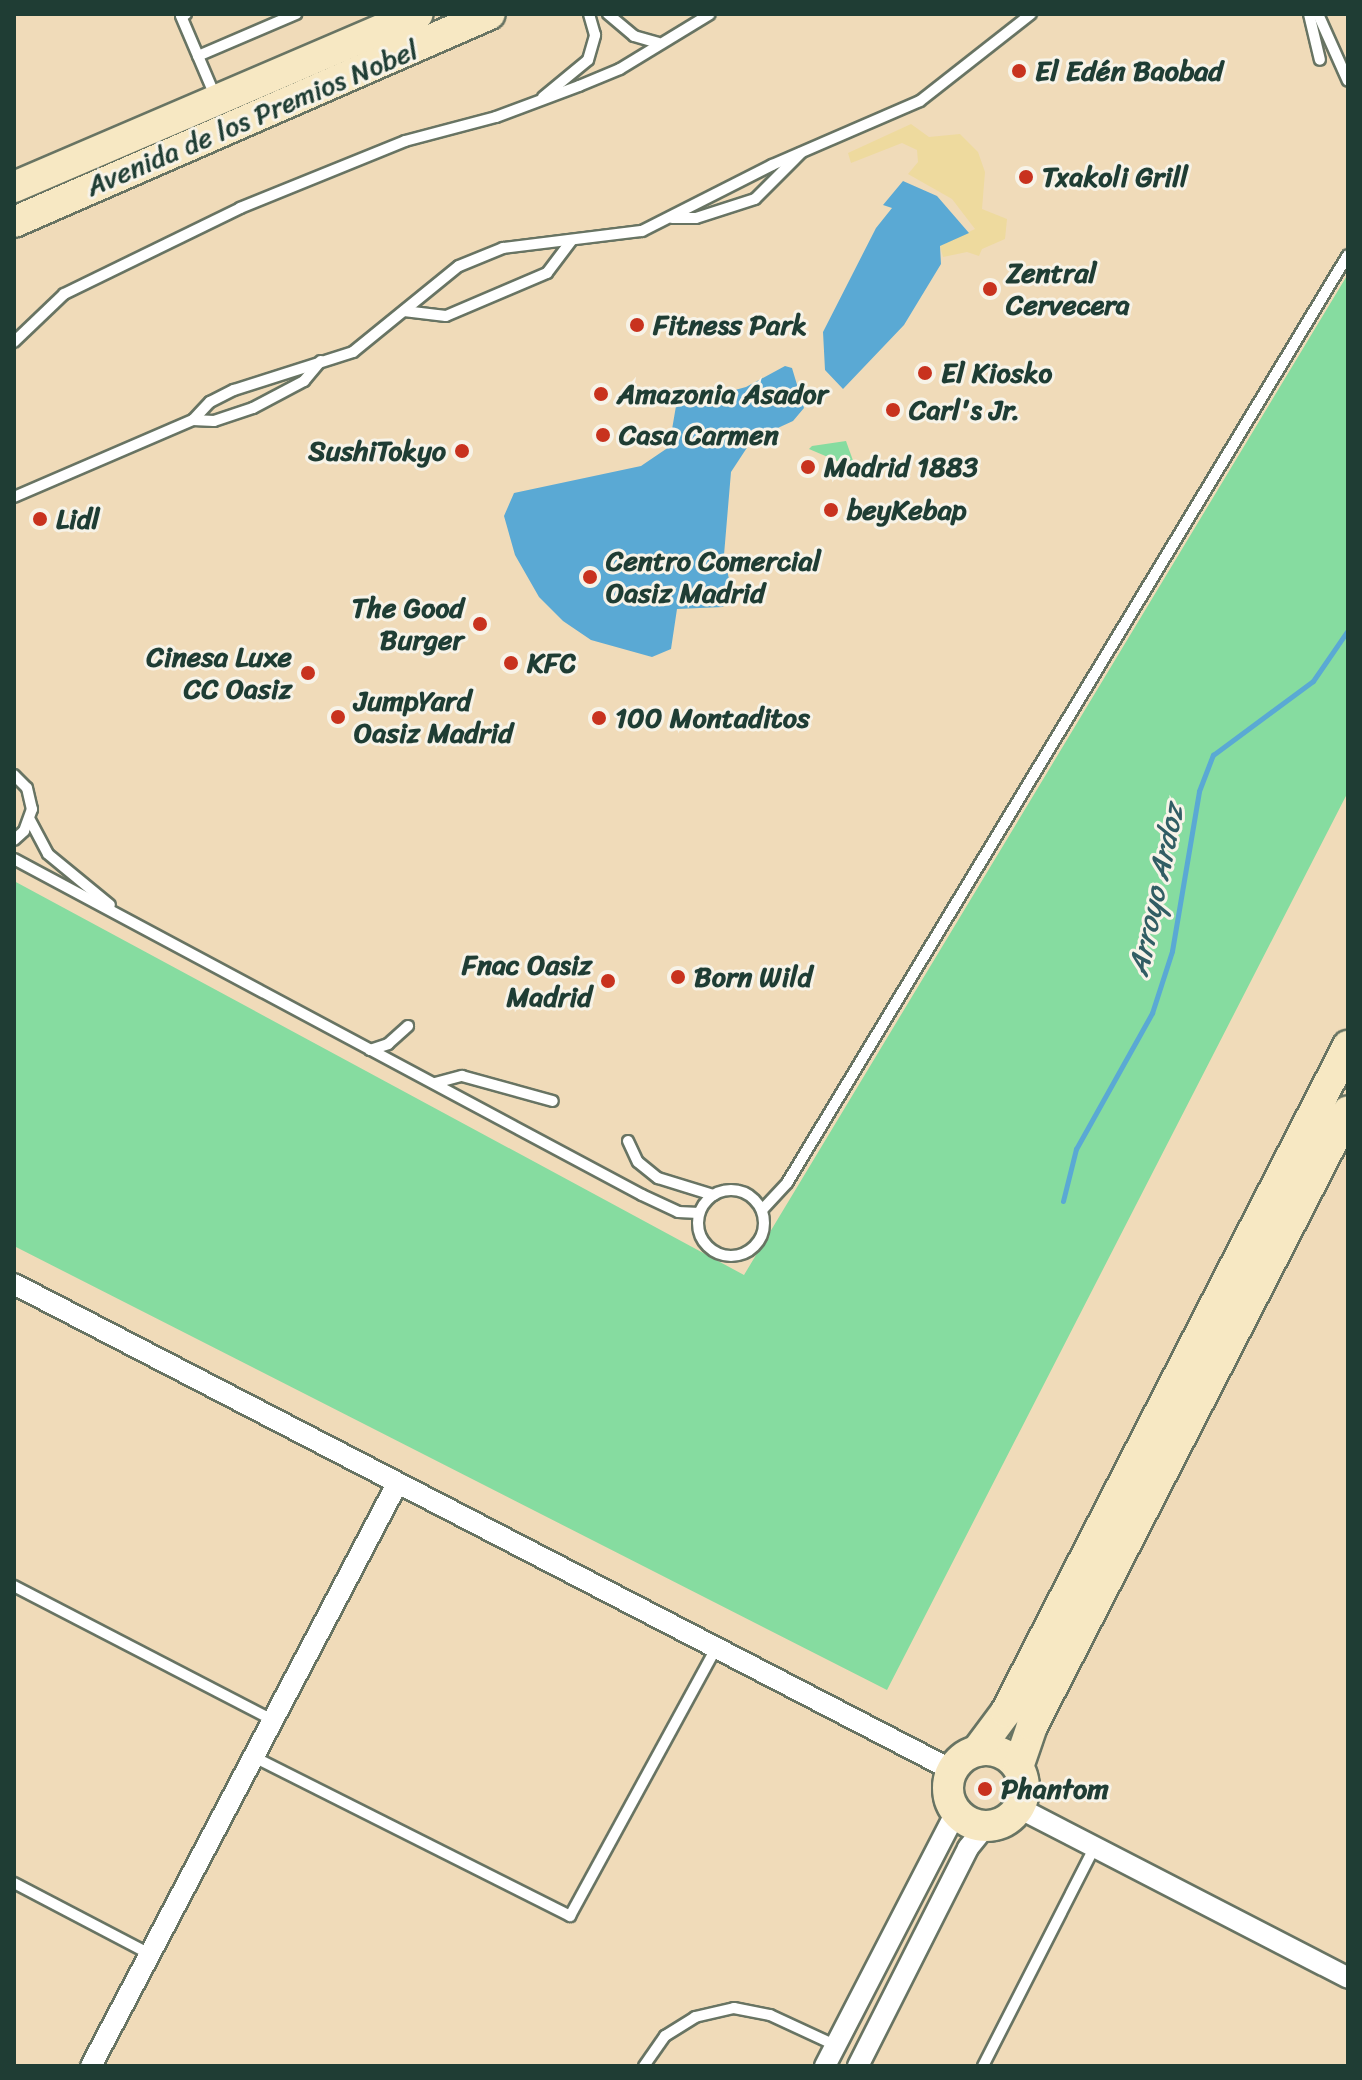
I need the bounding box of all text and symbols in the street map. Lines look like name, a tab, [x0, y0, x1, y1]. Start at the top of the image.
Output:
street label: Avenida de los Premios Nobel	[80, 32, 424, 204]
place label: El Edén Baobad	[1035, 54, 1223, 88]
marker: El Edén Baobad	[1010, 62, 1028, 80]
place label: Txakoli Grill	[1042, 160, 1188, 194]
marker: Txakoli Grill	[1017, 168, 1035, 186]
place label: Zentral Cervecera	[1006, 256, 1130, 322]
marker: Zentral Cervecera	[981, 280, 999, 298]
place label: Fitness Park	[653, 308, 807, 342]
marker: Fitness Park	[628, 316, 646, 334]
place label: El Kiosko	[941, 356, 1052, 390]
marker: El Kiosko	[916, 364, 934, 382]
place label: Amazonia Asador	[617, 377, 828, 411]
marker: Amazonia Asador	[592, 385, 610, 403]
place label: Carl's Jr.	[909, 393, 1020, 427]
marker: Carl's Jr.	[884, 401, 902, 419]
place label: Casa Carmen	[619, 418, 779, 452]
marker: Casa Carmen	[594, 426, 612, 444]
place label: SushiTokyo	[308, 434, 446, 468]
marker: SushiTokyo	[453, 442, 471, 460]
place label: Madrid 1883	[824, 450, 978, 484]
marker: Madrid 1883	[799, 458, 817, 476]
place label: beyKebap	[847, 493, 967, 527]
marker: beyKebap	[822, 501, 840, 519]
place label: Lidl	[56, 502, 99, 536]
marker: Lidl	[31, 510, 49, 528]
place label: Centro Comercial Oasiz Madrid	[606, 544, 821, 610]
marker: Centro Comercial Oasiz Madrid	[581, 568, 599, 586]
place label: The Good Burger	[351, 591, 464, 657]
marker: The Good Burger	[471, 615, 489, 633]
place label: Cinesa Luxe CC Oasiz	[146, 640, 292, 706]
place label: KFC	[527, 646, 576, 680]
marker: KFC	[502, 654, 520, 672]
marker: Cinesa Luxe CC Oasiz	[299, 664, 317, 682]
place label: JumpYard Oasiz Madrid	[354, 684, 513, 750]
place label: 100 Montaditos	[615, 701, 810, 735]
marker: JumpYard Oasiz Madrid	[329, 708, 347, 726]
marker: 100 Montaditos	[590, 709, 608, 727]
water label: Arroyo Ardoz	[1120, 801, 1192, 979]
place label: Fnac Oasiz Madrid	[460, 948, 592, 1014]
place label: Born Wild	[694, 960, 812, 994]
marker: Born Wild	[669, 968, 687, 986]
marker: Fnac Oasiz Madrid	[599, 972, 617, 990]
place label: Phantom	[1001, 1772, 1109, 1806]
marker: Phantom	[976, 1780, 994, 1798]

